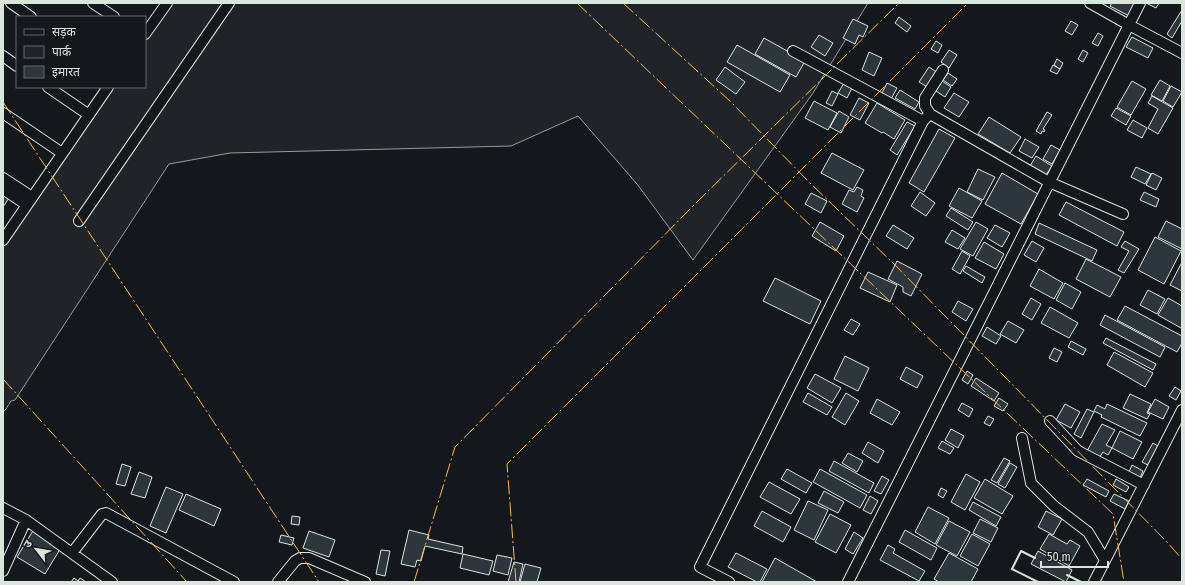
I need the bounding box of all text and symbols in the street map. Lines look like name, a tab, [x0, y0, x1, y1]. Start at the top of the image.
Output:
legend	[16, 16, 146, 88]
text: सड़क	[52, 25, 77, 39]
text: पार्क	[52, 45, 72, 59]
text: इमारत	[52, 65, 81, 79]
north arrow	[16, 529, 56, 569]
text: उ	[21, 538, 35, 550]
scale bar	[1041, 543, 1108, 569]
text: 50 m	[1047, 550, 1071, 564]

